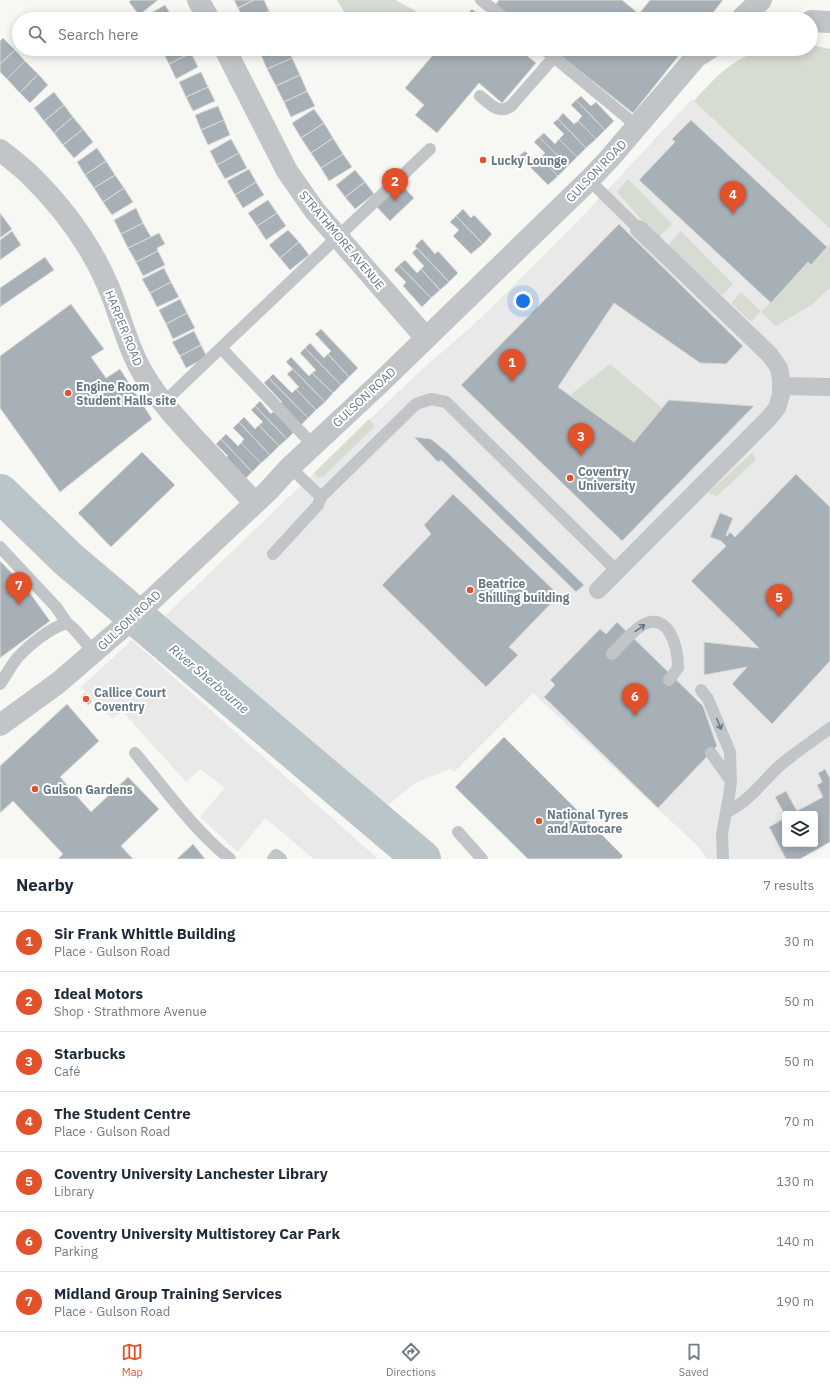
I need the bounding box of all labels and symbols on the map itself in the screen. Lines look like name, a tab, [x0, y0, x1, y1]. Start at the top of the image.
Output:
street label: GULSON ROAD	[563, 137, 629, 205]
place label: Lucky Lounge	[491, 153, 568, 168]
marker: Lucky Lounge	[478, 155, 488, 165]
pin: 2	[382, 168, 408, 201]
pin: 4	[720, 181, 746, 214]
street label: STRATHMORE AVENUE	[296, 187, 388, 293]
street label: HARPER ROAD	[102, 288, 146, 368]
your location	[513, 291, 533, 311]
pin: 1	[499, 349, 525, 382]
street label: GULSON ROAD	[329, 364, 399, 430]
place label: Engine Room Student Halls site	[76, 379, 176, 408]
marker: Engine Room Student Halls site	[63, 388, 73, 398]
pin: 3	[568, 423, 594, 456]
place label: Coventry University	[578, 464, 636, 493]
marker: Coventry University	[565, 473, 575, 483]
pin: 7	[6, 572, 32, 605]
place label: Beatrice Shilling building	[478, 576, 570, 605]
pin: 5	[766, 584, 792, 617]
marker: Beatrice Shilling building	[465, 585, 475, 595]
street label: GULSON ROAD	[94, 587, 164, 653]
one-way arrow	[635, 624, 646, 632]
water label: River Sherbourne	[166, 641, 253, 718]
pin: 6	[622, 683, 648, 716]
place label: Callice Court Coventry	[94, 685, 167, 714]
marker: Callice Court Coventry	[81, 694, 91, 704]
one-way arrow	[716, 717, 723, 729]
place label: Gulson Gardens	[43, 782, 133, 797]
marker: Gulson Gardens	[30, 784, 40, 794]
place label: National Tyres and Autocare	[547, 807, 628, 836]
marker: National Tyres and Autocare	[534, 816, 544, 826]

